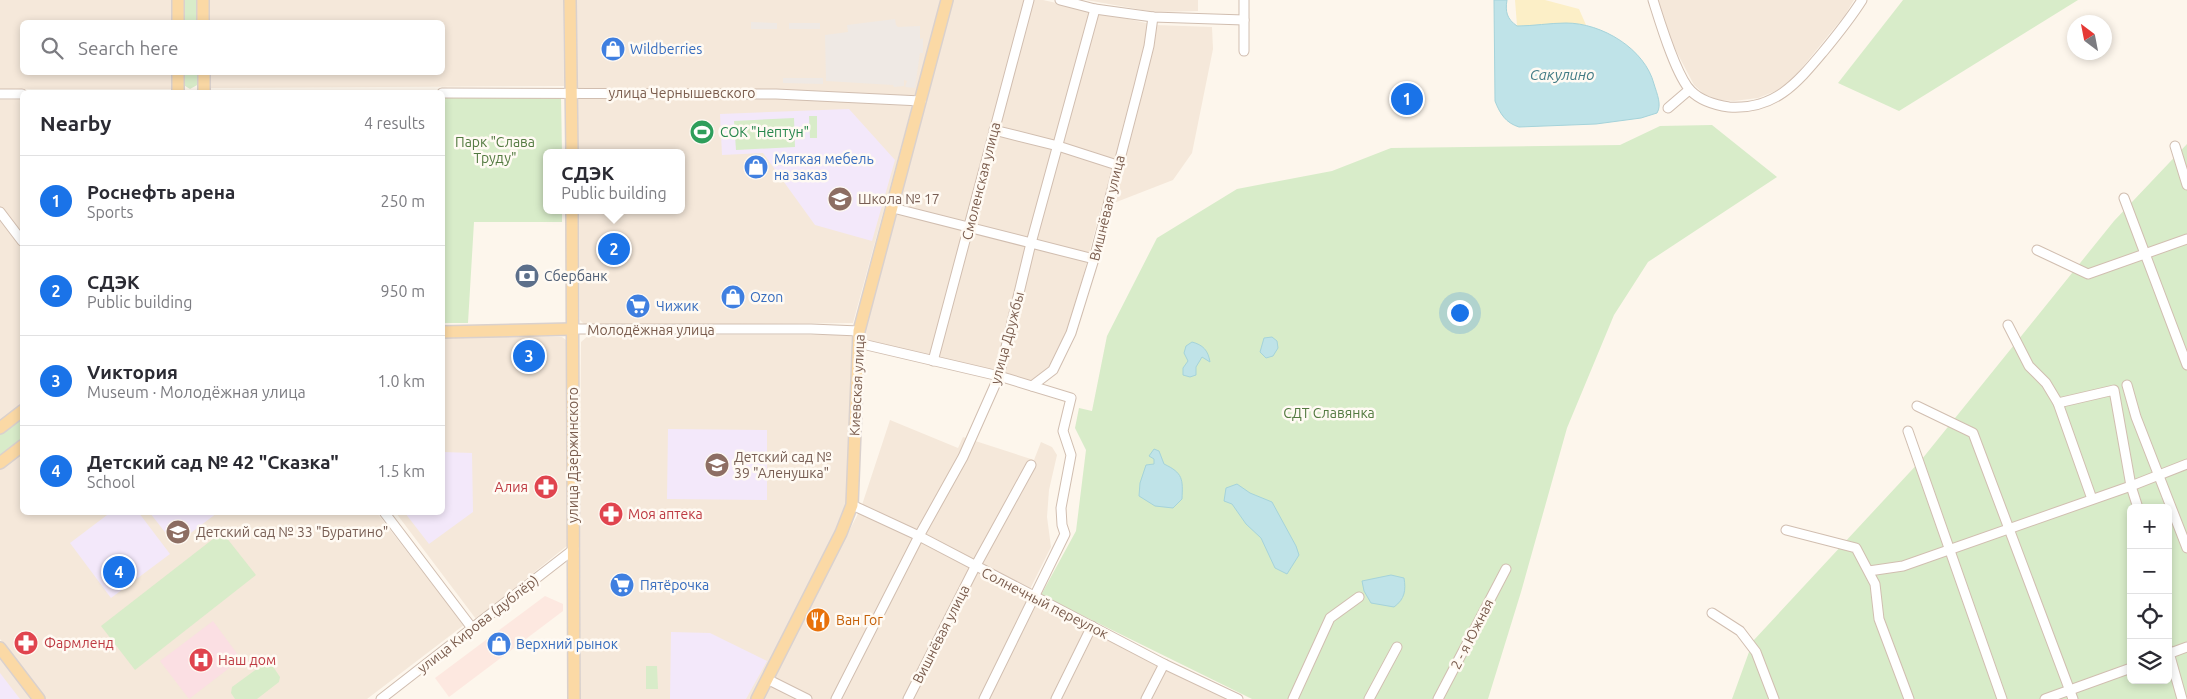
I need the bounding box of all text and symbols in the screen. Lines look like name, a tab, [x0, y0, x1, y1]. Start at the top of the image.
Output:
north arrow	[2067, 15, 2112, 60]
search box	[20, 20, 445, 75]
icon: search	[38, 34, 66, 62]
shop icon: Wildberries	[600, 36, 626, 62]
text: Search here	[78, 37, 178, 59]
place label: Wildberries	[630, 41, 702, 57]
water label: Сакулино	[1530, 66, 1594, 83]
pin: 1	[1391, 80, 1423, 118]
street label: улица Чернышевского	[609, 85, 755, 101]
text: Nearby	[40, 111, 111, 135]
text: 4 results	[364, 114, 425, 132]
sports icon: СОК "Нептун"	[689, 119, 715, 145]
street label: Смоленская улица	[959, 120, 1003, 242]
place label: СОК "Нептун"	[720, 124, 809, 140]
park label: Парк "Слава Труду"	[455, 134, 535, 166]
popup	[543, 149, 685, 214]
place label: Мягкая мебель на заказ	[774, 151, 874, 183]
street label: Вишнёвая улица	[1086, 153, 1128, 263]
shop icon: Мягкая мебель на заказ	[743, 154, 769, 180]
text: СДЭК	[561, 162, 614, 184]
text: Роснефть арена	[87, 181, 235, 203]
text: Public building	[561, 184, 667, 202]
school or university icon: Школа № 17	[827, 186, 853, 212]
place label: Школа № 17	[858, 191, 940, 207]
text: 1	[51, 192, 61, 210]
text: 250 m	[380, 192, 425, 210]
text: Sports	[87, 203, 133, 221]
pin: 2	[598, 230, 630, 268]
bank icon: Сбербанк	[514, 263, 540, 289]
place label: Сбербанк	[544, 268, 607, 284]
text: СДЭК	[87, 271, 140, 293]
text: 2	[51, 282, 61, 300]
text: 950 m	[380, 282, 425, 300]
shop icon: Ozon	[720, 284, 746, 310]
place label: Ozon	[750, 289, 783, 305]
street label: улица Дружбы	[987, 290, 1027, 386]
text: Public building	[87, 293, 192, 311]
supermarket icon: Чижик	[625, 293, 651, 319]
place label: Чижик	[656, 298, 699, 314]
your location	[1447, 300, 1473, 326]
street label: Молодёжная улица	[587, 322, 715, 338]
street label: Киевская улица	[846, 334, 868, 436]
pin: 3	[513, 337, 545, 375]
text: Vиктория	[87, 361, 178, 383]
text: 3	[51, 372, 61, 390]
text: 1.0 km	[377, 372, 425, 390]
text: Museum · Молодёжная улица	[87, 383, 306, 401]
street label: улица Дзержинского	[565, 387, 581, 523]
park label: СДТ Славянка	[1283, 405, 1375, 421]
place label: Детский сад № 39 "Аленушка"	[734, 449, 832, 481]
text: Детский сад № 42 "Сказка"	[87, 451, 339, 473]
school or university icon: Детский сад № 39 "Аленушка"	[704, 452, 730, 478]
text: 4	[51, 462, 61, 480]
text: 1.5 km	[377, 462, 425, 480]
text: School	[87, 473, 135, 491]
pharmacy icon: Алия	[533, 474, 559, 500]
place label: Алия	[495, 479, 528, 495]
pharmacy icon: Моя аптека	[598, 501, 624, 527]
map controls	[2127, 504, 2172, 684]
button: +	[2127, 504, 2172, 549]
place label: Моя аптека	[628, 506, 703, 522]
school or university icon: Детский сад № 33 "Буратино"	[165, 519, 191, 545]
place label: Детский сад № 33 "Буратино"	[196, 524, 388, 540]
button: −	[2127, 549, 2172, 594]
pin: 4	[103, 553, 135, 591]
street label: Солнечный переулок	[979, 564, 1111, 642]
street label: улица Кирова (дублёр)	[414, 572, 542, 676]
supermarket icon: Пятёрочка	[609, 572, 635, 598]
place label: Пятёрочка	[640, 577, 709, 593]
street label: Вишнёвая улица	[909, 582, 973, 686]
button: locate	[2127, 594, 2172, 639]
street label: 2 - я Южная	[1447, 596, 1497, 672]
restaurant icon: Ван Гог	[805, 607, 831, 633]
place label: Ван Гог	[836, 612, 883, 628]
pharmacy icon: Фармленд	[13, 630, 39, 656]
shop icon: Верхний рынок	[486, 631, 512, 657]
place label: Фармленд	[44, 635, 114, 651]
place label: Верхний рынок	[516, 636, 618, 652]
button: layers	[2127, 639, 2172, 684]
hospital icon: Наш дом	[188, 647, 214, 673]
place label: Наш дом	[218, 652, 276, 668]

